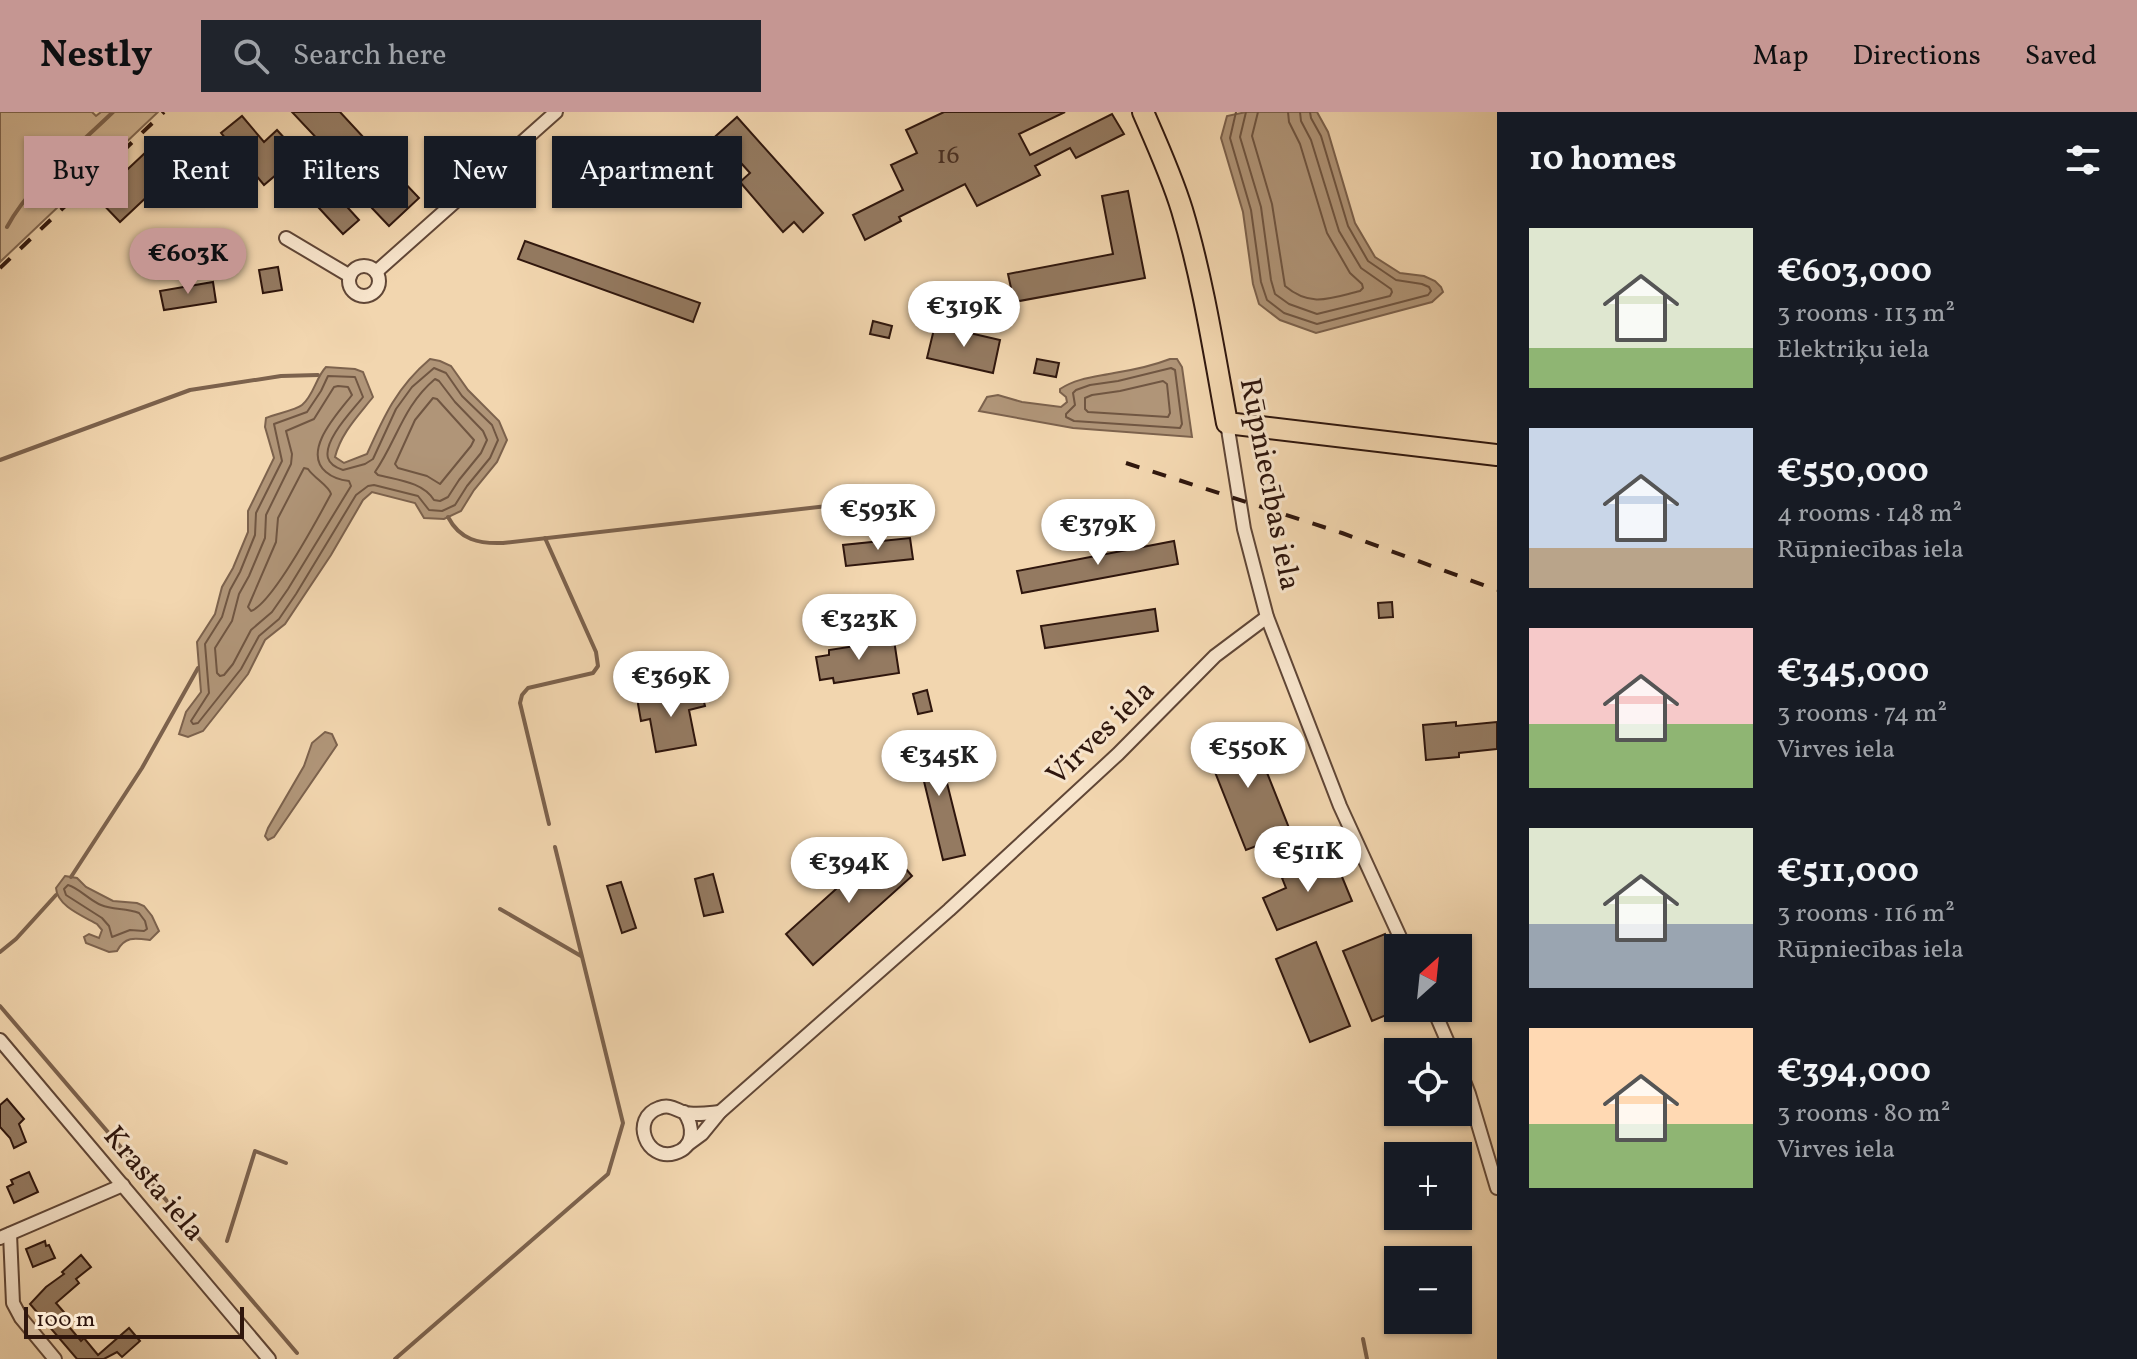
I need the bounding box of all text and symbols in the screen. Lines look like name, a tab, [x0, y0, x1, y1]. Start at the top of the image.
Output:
search box	[201, 20, 761, 92]
text: Nestly	[40, 30, 153, 83]
icon: search	[229, 34, 273, 78]
text: Search here	[293, 35, 446, 77]
text: Map	[1753, 37, 1809, 76]
text: Directions	[1853, 37, 1981, 76]
text: Saved	[2025, 37, 2097, 76]
chip: Buy	[24, 136, 128, 208]
chip: Rent	[144, 136, 258, 208]
chip: Filters	[274, 136, 408, 208]
chip: New	[424, 136, 536, 208]
chip: Apartment	[552, 136, 742, 208]
text: 10 homes	[1529, 137, 1677, 184]
house number: 16	[936, 138, 960, 174]
icon: filters	[2061, 138, 2105, 182]
pin: €603K	[132, 228, 244, 296]
text: €603K	[147, 236, 229, 272]
text: €603,000	[1777, 249, 1932, 296]
icon: home	[1593, 260, 1689, 356]
pin: €319K	[908, 281, 1020, 349]
text: €319K	[926, 289, 1002, 325]
text: 3 rooms · 113 m²	[1777, 296, 1955, 332]
text: Elektriķu iela	[1777, 332, 1930, 368]
street label: Rūpniecības iela	[1228, 375, 1310, 594]
text: €550,000	[1777, 449, 1929, 496]
icon: home	[1593, 460, 1689, 556]
pin: €593K	[822, 484, 934, 552]
text: €593K	[839, 492, 917, 528]
text: 4 rooms · 148 m²	[1777, 496, 1962, 532]
pin: €379K	[1042, 499, 1154, 567]
text: €379K	[1059, 507, 1137, 543]
text: Rūpniecības iela	[1777, 532, 1964, 568]
pin: €323K	[803, 594, 915, 662]
text: €323K	[820, 602, 898, 638]
text: €345,000	[1777, 649, 1929, 696]
pin: €369K	[615, 651, 727, 719]
text: €369K	[631, 659, 711, 695]
icon: home	[1593, 660, 1689, 756]
street label: Virves iela	[1038, 671, 1165, 796]
text: 3 rooms · 74 m²	[1777, 696, 1947, 732]
pin: €550K	[1192, 722, 1304, 790]
pin: €345K	[883, 730, 995, 798]
text: €550K	[1209, 730, 1287, 766]
text: Virves iela	[1777, 732, 1895, 768]
text: €345K	[899, 738, 979, 774]
pin: €511K	[1252, 826, 1364, 894]
text: €511K	[1272, 834, 1344, 870]
pin: €394K	[793, 837, 905, 905]
text: €394K	[809, 845, 889, 881]
text: €511,000	[1777, 849, 1919, 896]
icon: home	[1593, 860, 1689, 956]
text: 3 rooms · 116 m²	[1777, 896, 1955, 932]
text: Rūpniecības iela	[1777, 932, 1964, 968]
north arrow	[1384, 934, 1472, 1022]
map controls	[1384, 934, 1472, 1334]
button: locate	[1384, 1038, 1472, 1126]
text: €394,000	[1777, 1049, 1931, 1096]
icon: home	[1593, 1060, 1689, 1156]
text: 3 rooms · 80 m²	[1777, 1096, 1950, 1132]
street label: Krasta iela	[93, 1117, 214, 1251]
text: Virves iela	[1777, 1132, 1895, 1168]
button: +	[1384, 1142, 1472, 1230]
button: −	[1384, 1246, 1472, 1334]
scale bar	[24, 1303, 244, 1339]
text: 100 m	[36, 1305, 95, 1336]

